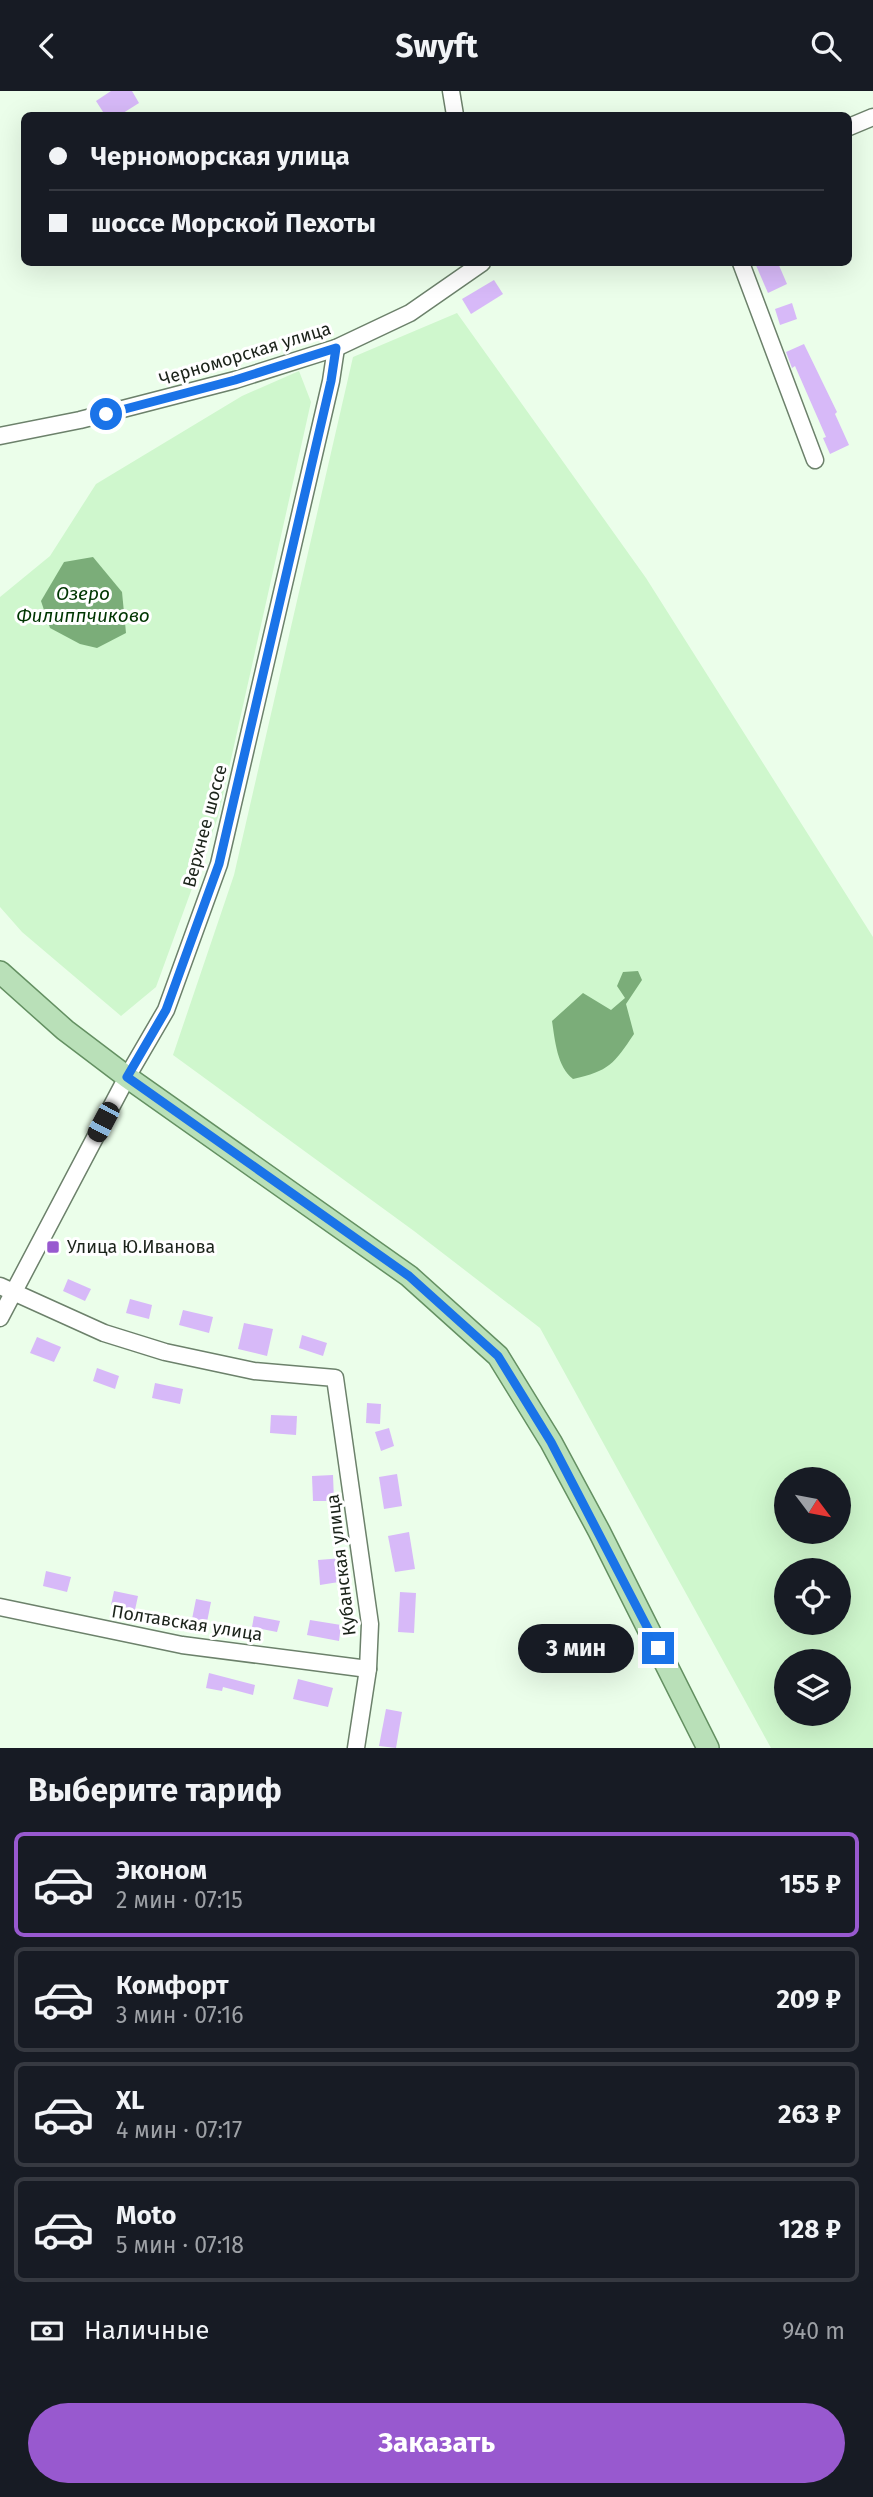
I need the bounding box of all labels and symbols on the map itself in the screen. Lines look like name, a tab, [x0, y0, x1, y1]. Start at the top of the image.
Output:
street label: Черноморская улица	[157, 317, 333, 391]
route start	[90, 398, 122, 430]
water label: Озеро Филиппчиково	[16, 582, 150, 627]
street label: Верхнее шоссе	[178, 762, 232, 890]
car	[84, 1099, 123, 1145]
place label: Улица Ю.Иванова	[67, 1236, 215, 1258]
marker: Улица Ю.Иванова	[45, 1239, 61, 1255]
north arrow	[774, 1467, 850, 1543]
street label: Кубанская улица	[321, 1493, 361, 1637]
street label: Полтавская улица	[110, 1600, 264, 1646]
callout: 3 мин	[518, 1623, 634, 1673]
route end	[642, 1632, 674, 1664]

